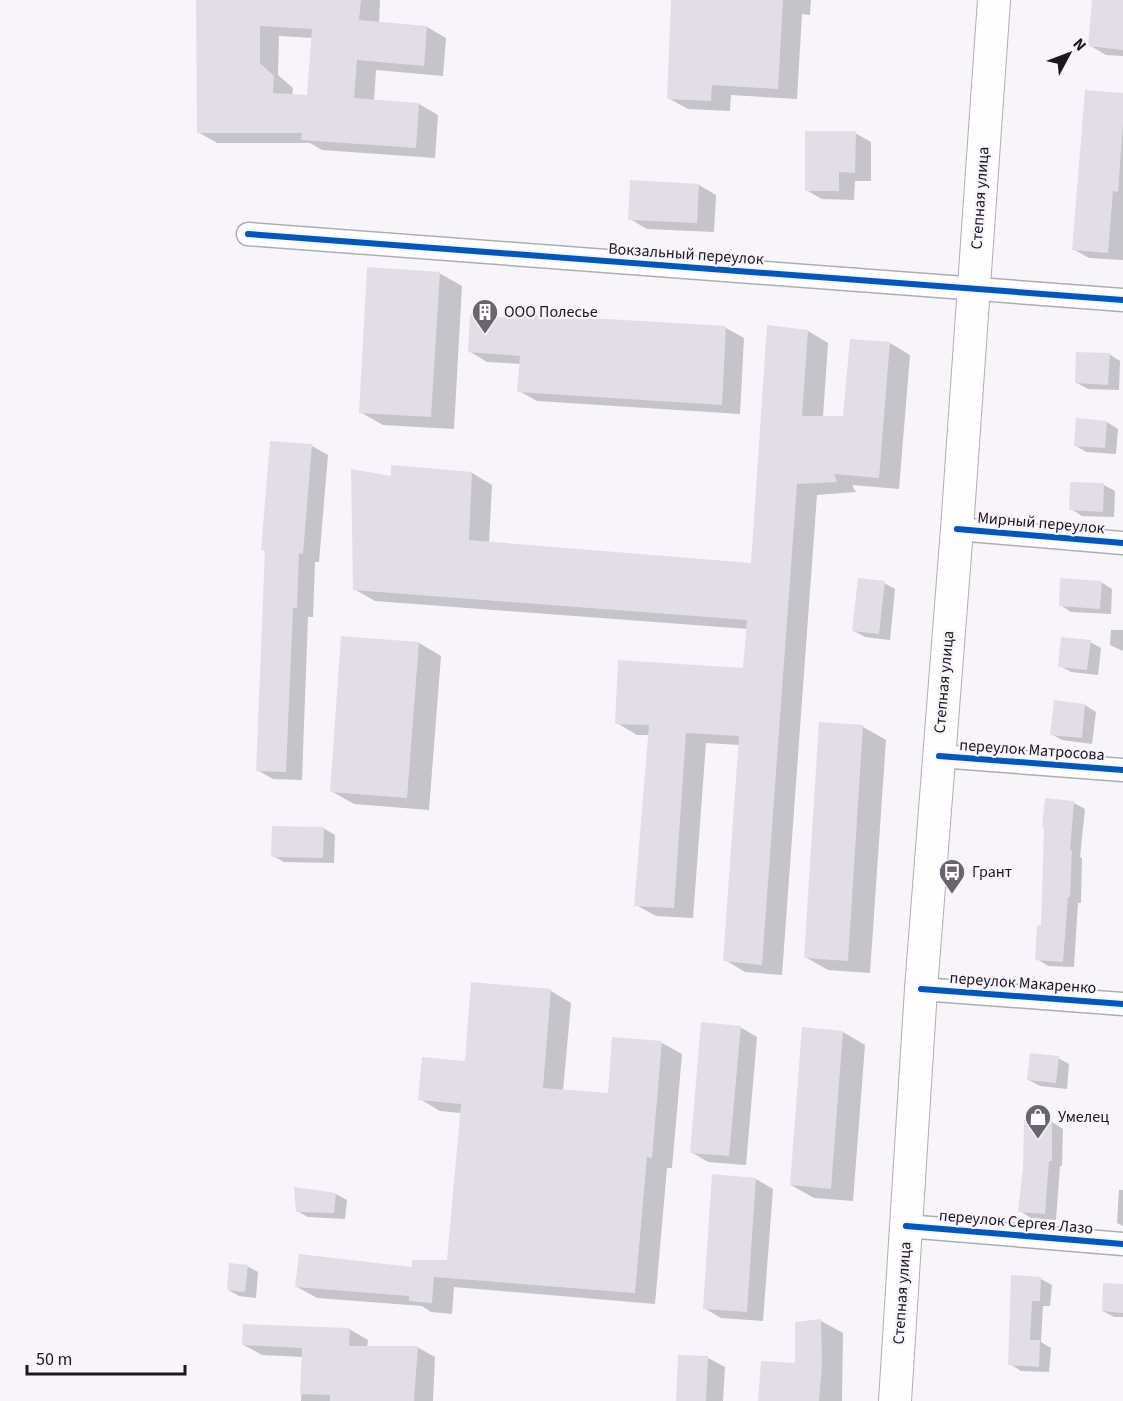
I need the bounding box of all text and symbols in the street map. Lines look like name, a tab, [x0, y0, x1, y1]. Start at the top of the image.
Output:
north arrow	[1039, 24, 1099, 84]
text: N	[1068, 34, 1091, 56]
street label: Степная улица	[965, 146, 995, 250]
street label: Вокзальный переулок	[607, 238, 765, 270]
building icon: ООО Полесье	[470, 297, 500, 335]
place label: ООО Полесье	[504, 301, 598, 323]
street label: Мирный переулок	[976, 506, 1106, 540]
street label: Степная улица	[929, 630, 959, 734]
street label: переулок Матросова	[959, 734, 1105, 766]
bus stop icon: Грант	[937, 857, 967, 895]
place label: Грант	[972, 861, 1012, 883]
street label: переулок Макаренко	[949, 967, 1097, 999]
shop icon: Умелец	[1023, 1102, 1053, 1140]
place label: Умелец	[1058, 1106, 1109, 1128]
street label: переулок Сергея Лазо	[938, 1204, 1094, 1240]
street label: Степная улица	[887, 1241, 917, 1345]
scale bar	[27, 1338, 184, 1376]
text: 50 m	[36, 1347, 72, 1372]

